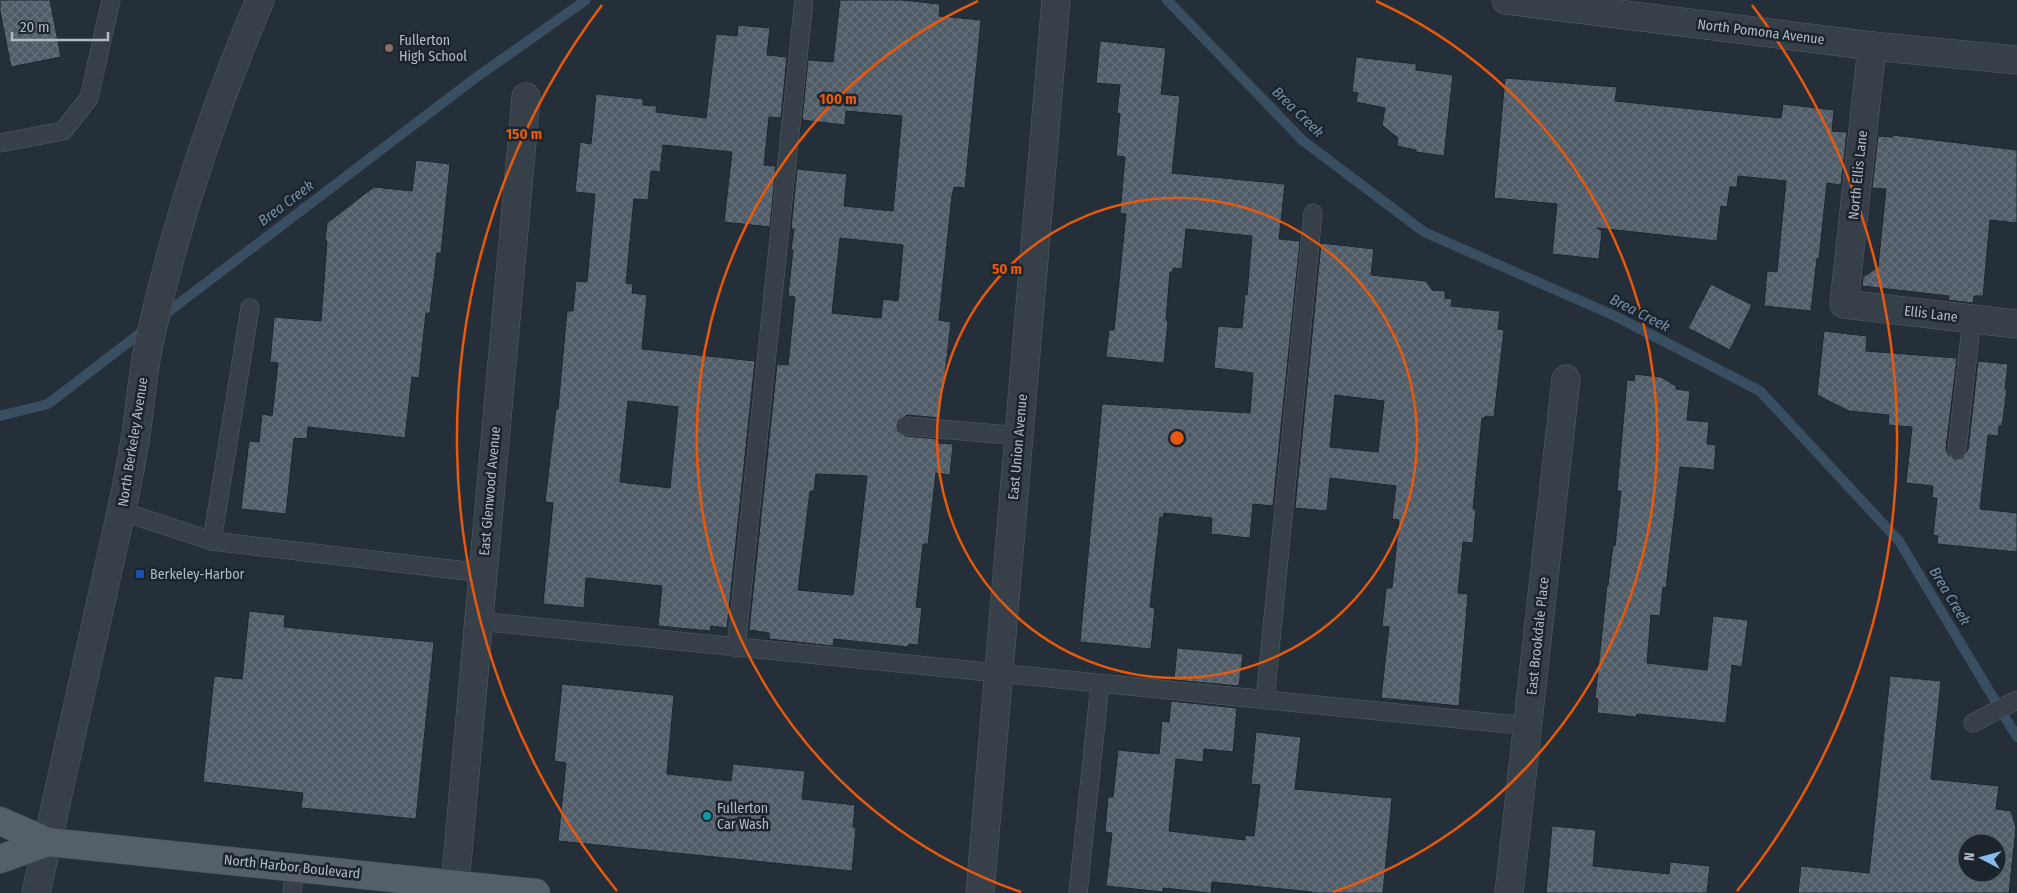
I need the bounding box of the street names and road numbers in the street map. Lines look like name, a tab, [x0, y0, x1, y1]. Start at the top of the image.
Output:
street label: North Pomona Avenue	[1696, 16, 1826, 48]
street label: North Ellis Lane	[1845, 129, 1871, 221]
street label: Ellis Lane	[1903, 302, 1959, 326]
street label: North Berkeley Avenue	[114, 376, 152, 508]
street label: East Union Avenue	[1005, 393, 1031, 501]
street label: East Glenwood Avenue	[476, 426, 504, 556]
street label: East Brookdale Place	[1523, 576, 1553, 696]
street label: North Harbor Boulevard	[223, 851, 361, 883]

